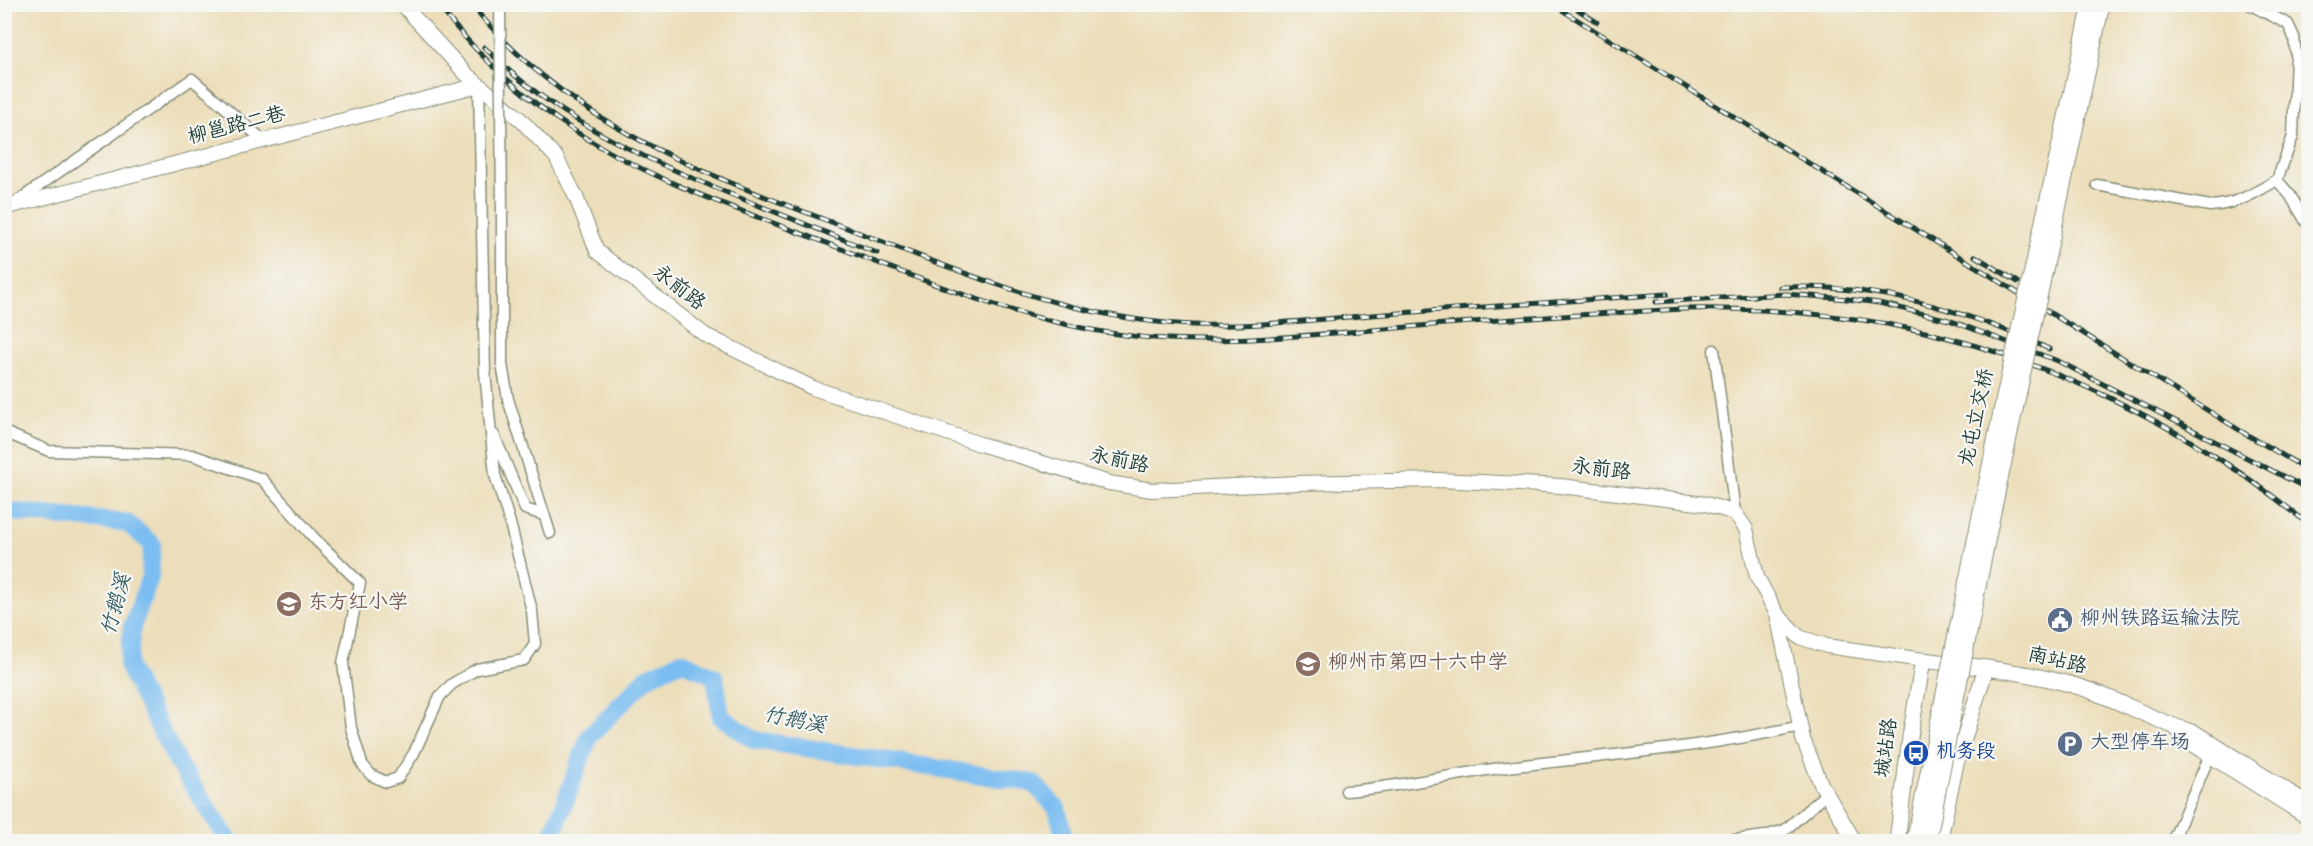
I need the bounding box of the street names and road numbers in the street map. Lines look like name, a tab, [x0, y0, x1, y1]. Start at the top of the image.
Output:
street label: 柳邕路二巷	[185, 101, 290, 153]
street label: 永前路	[646, 259, 711, 319]
street label: 龙屯立交桥	[1954, 366, 2002, 470]
street label: 永前路	[1087, 442, 1152, 482]
street label: 永前路	[1570, 453, 1633, 489]
street label: 南站路	[2025, 642, 2090, 683]
street label: 城站路	[1870, 715, 1906, 780]

